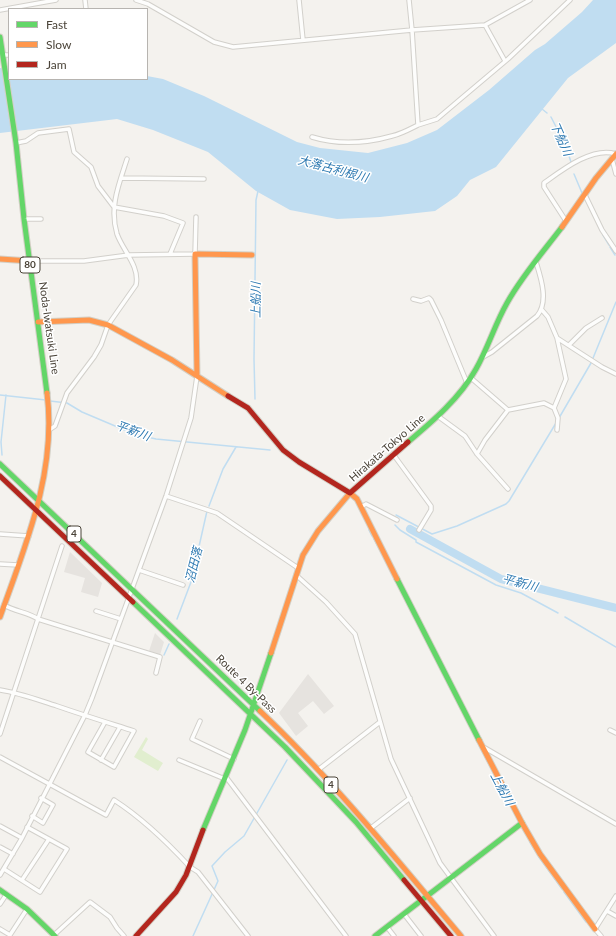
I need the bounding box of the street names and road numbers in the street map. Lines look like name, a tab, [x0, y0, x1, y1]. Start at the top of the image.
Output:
road number: 80	[20, 257, 40, 273]
street label: Noda-Iwatsuki Line	[36, 281, 62, 375]
street label: Hirakata-Tokyo Line	[346, 412, 428, 484]
road number: 4	[67, 526, 81, 542]
street label: Route 4 By-Pass	[213, 652, 279, 716]
road number: 4	[324, 777, 338, 793]

